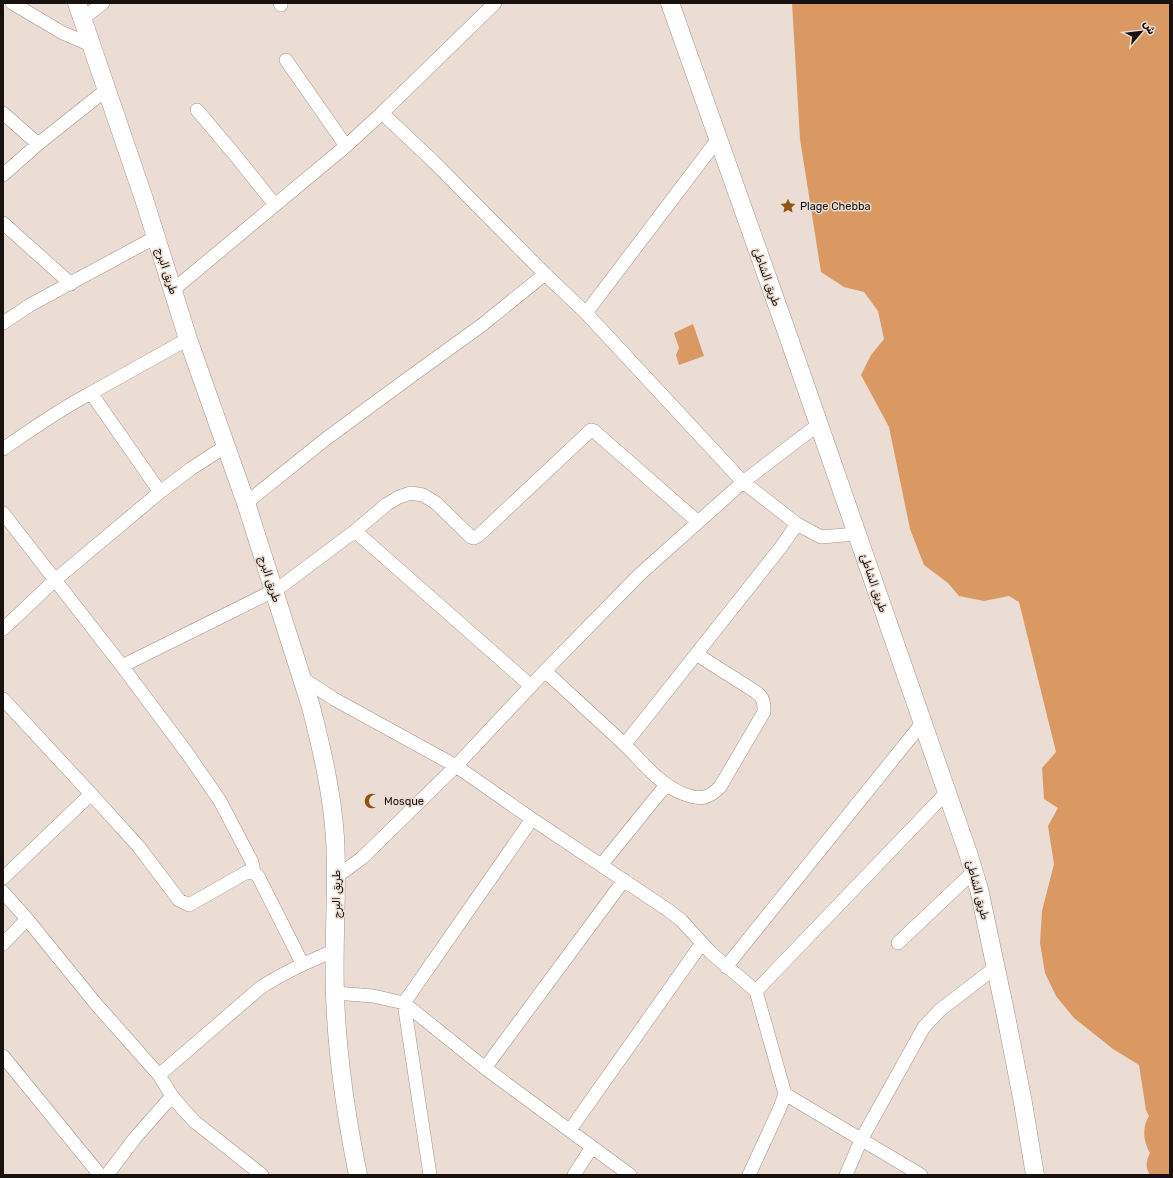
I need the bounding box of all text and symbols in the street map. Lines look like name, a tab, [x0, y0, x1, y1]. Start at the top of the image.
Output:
north arrow	[1121, 12, 1161, 52]
text: ش	[1140, 18, 1158, 37]
place icon: Plage Chebba	[779, 197, 797, 215]
place label: Plage Chebba	[800, 200, 871, 213]
street label: طريق البرج	[151, 246, 180, 297]
street label: طريق الشاطئ	[749, 246, 783, 309]
street label: طريق الشاطئ	[856, 552, 890, 615]
street label: طريق البرج	[254, 554, 283, 605]
mosque icon: Mosque	[363, 792, 381, 810]
place label: Mosque	[384, 795, 424, 808]
street label: طريق الشاطئ	[962, 859, 992, 922]
street label: طريق البرج	[330, 870, 345, 918]

